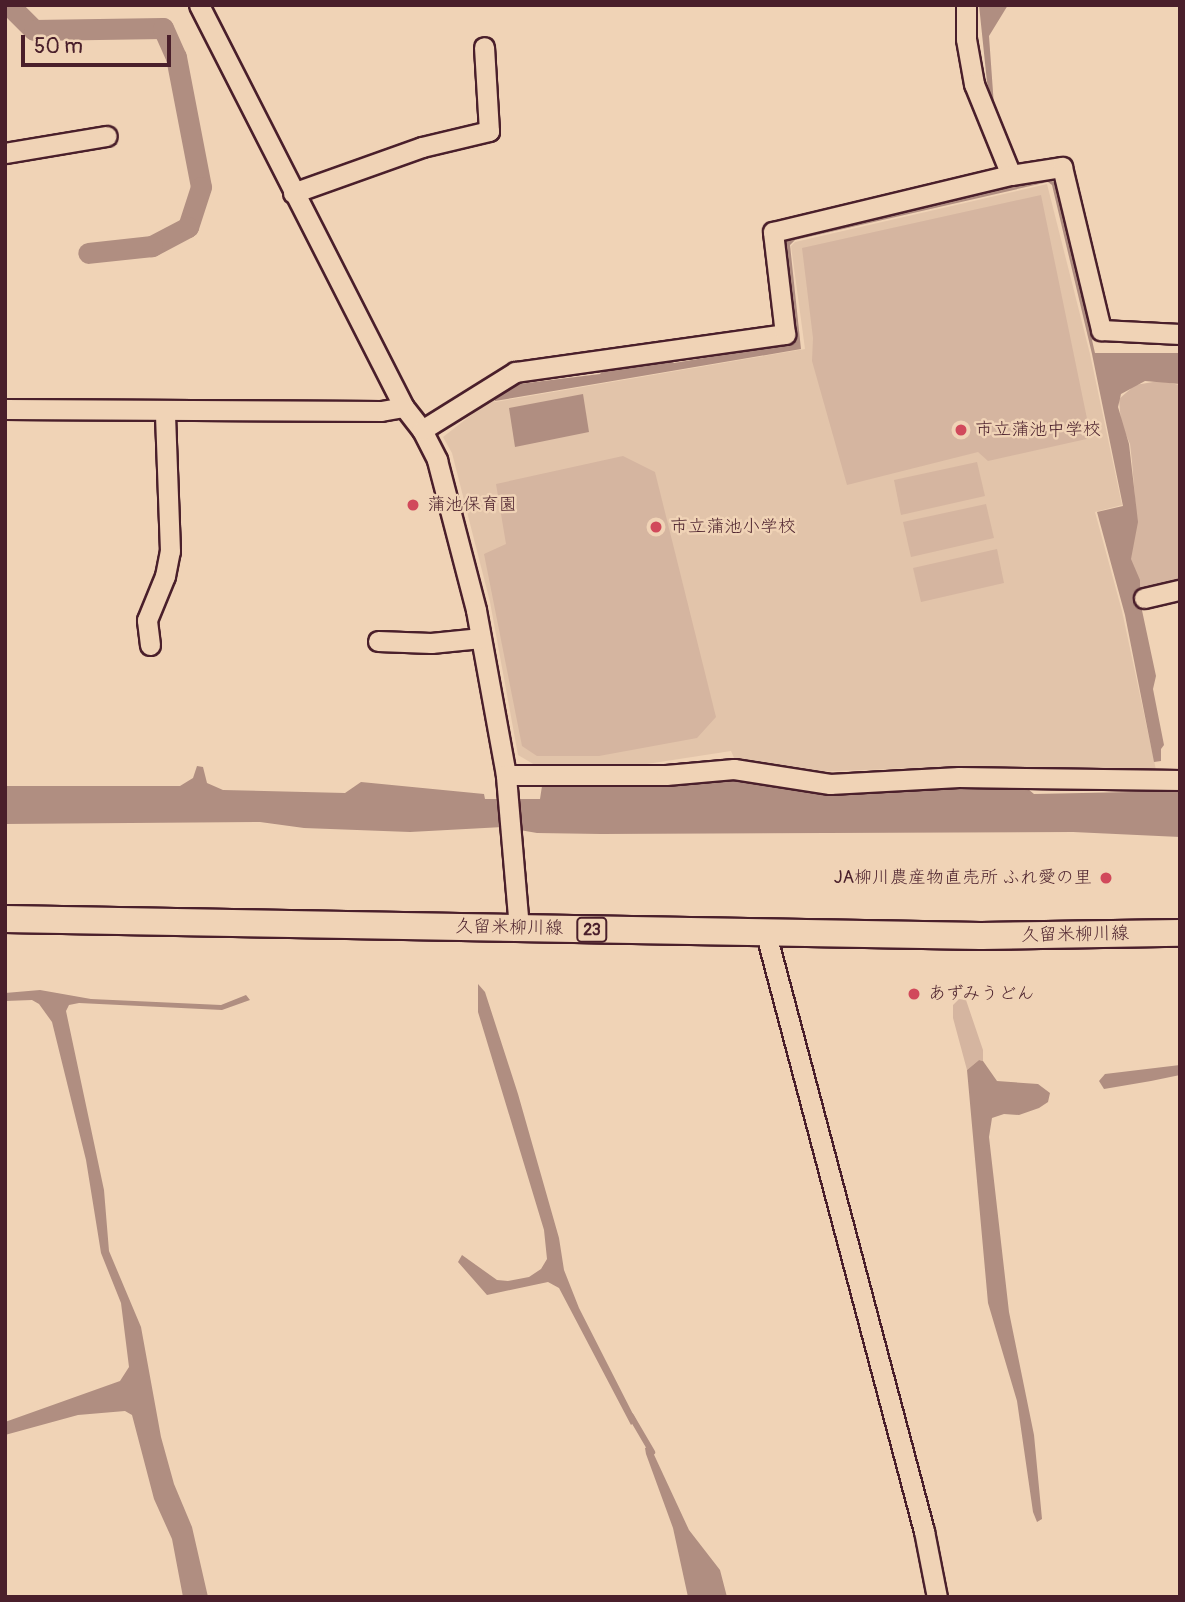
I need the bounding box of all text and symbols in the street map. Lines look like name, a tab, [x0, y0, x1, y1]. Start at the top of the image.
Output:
scale bar	[24, 21, 175, 65]
text: 50 m	[34, 33, 83, 60]
place label: 市立蒲池中学校	[975, 419, 1101, 441]
marker: 市立蒲池中学校	[953, 422, 969, 438]
place label: 蒲池保育園	[427, 494, 517, 516]
marker: 蒲池保育園	[405, 497, 421, 513]
place label: 市立蒲池小学校	[670, 516, 796, 538]
marker: 市立蒲池小学校	[648, 519, 664, 535]
place label: JA柳川農産物直売所 ふれ愛の里	[834, 867, 1092, 889]
marker: JA柳川農産物直売所 ふれ愛の里	[1098, 870, 1114, 886]
street label: 久留米柳川線	[455, 916, 563, 940]
road number: 23	[576, 918, 608, 942]
street label: 久留米柳川線	[1021, 923, 1129, 947]
place label: あずみうどん	[928, 983, 1036, 1005]
marker: あずみうどん	[906, 986, 922, 1002]

